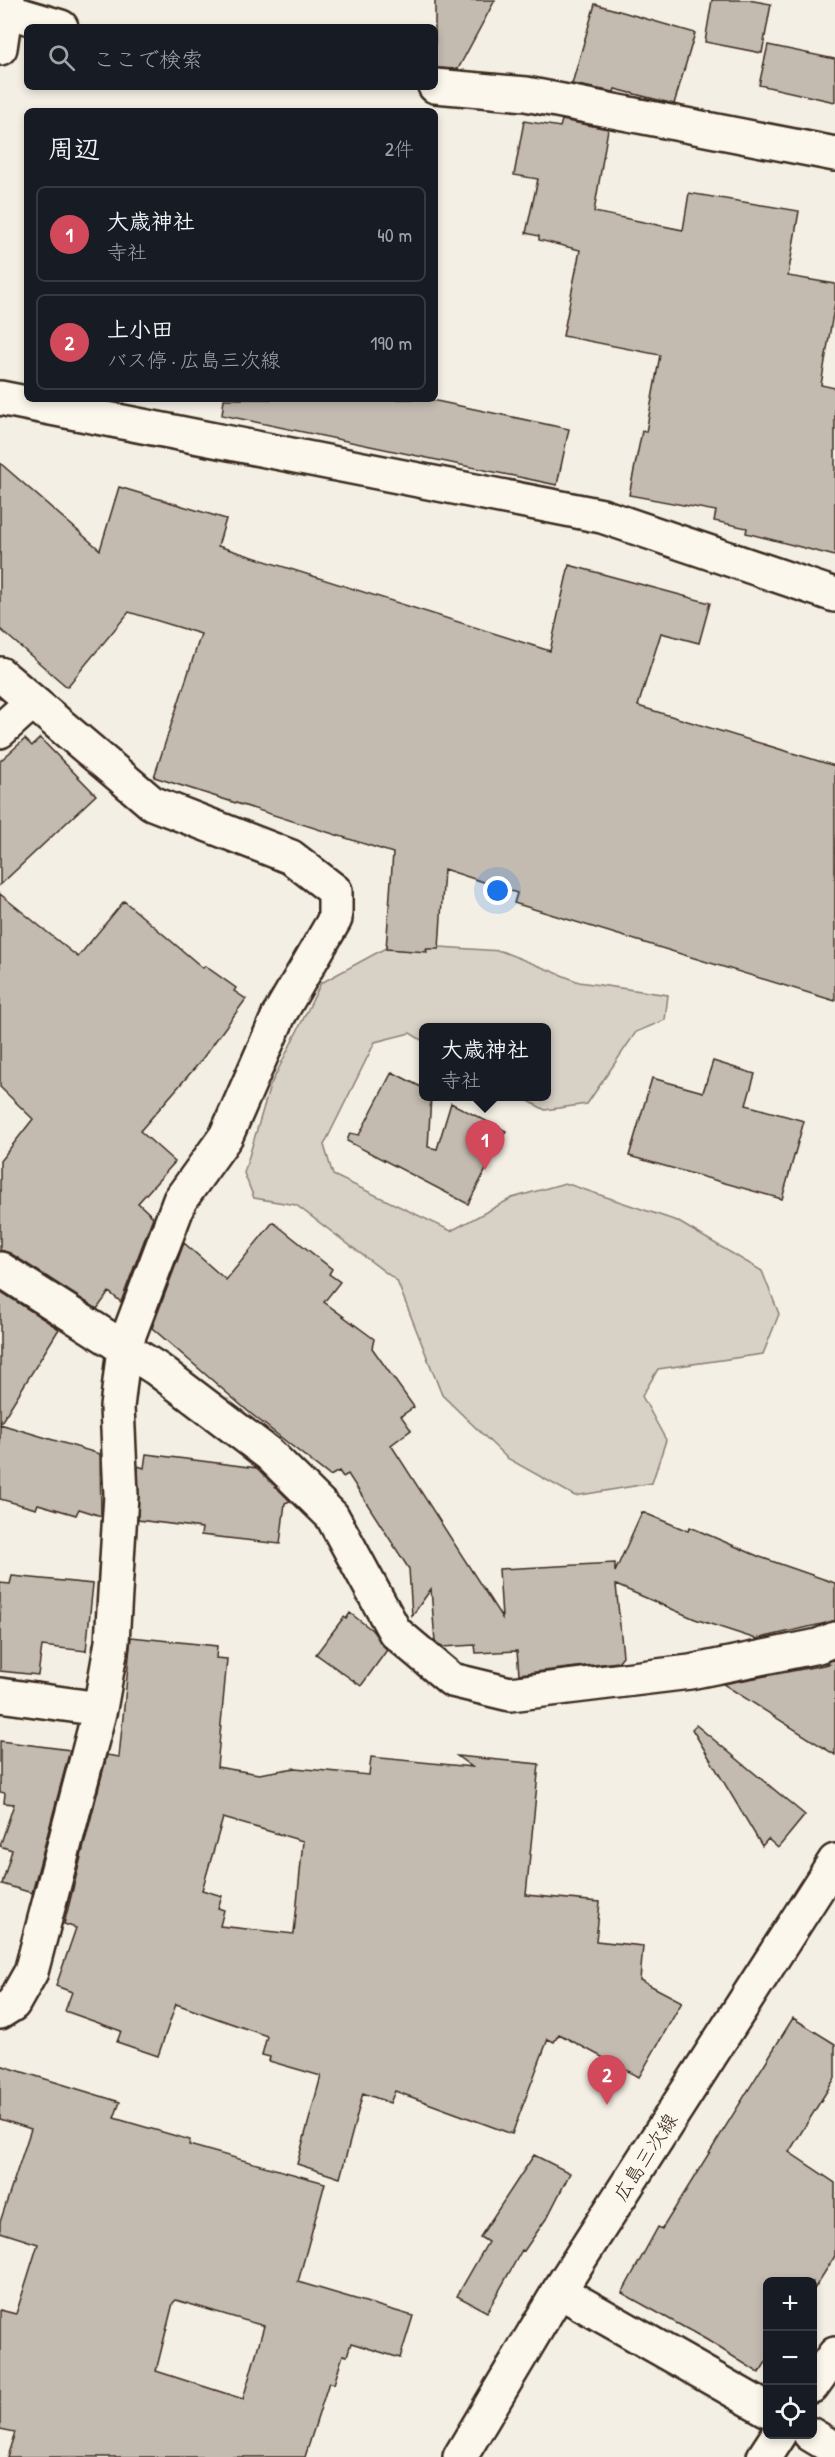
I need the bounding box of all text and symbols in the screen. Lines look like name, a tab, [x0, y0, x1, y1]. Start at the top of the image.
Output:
search box	[24, 24, 438, 90]
icon: search	[45, 41, 78, 74]
text: ここで検索	[93, 44, 203, 74]
text: 周辺	[48, 131, 100, 166]
text: 2件	[385, 135, 414, 162]
text: 大歳神社	[107, 206, 195, 236]
text: 1	[66, 221, 73, 248]
text: 40 m	[377, 221, 412, 248]
text: 寺社	[107, 238, 147, 265]
text: 上小田	[107, 314, 173, 344]
text: 2	[65, 329, 74, 356]
text: 190 m	[370, 329, 412, 356]
text: バス停 · 広島三次線	[107, 346, 280, 373]
your location	[483, 876, 512, 905]
popup	[419, 1023, 551, 1101]
text: 大歳神社	[441, 1034, 529, 1064]
text: 寺社	[441, 1066, 481, 1093]
pin: 1	[466, 1120, 504, 1170]
pin: 2	[588, 2056, 626, 2105]
street label: 広島三次線	[606, 2107, 683, 2206]
map controls	[763, 2277, 817, 2439]
button: +	[763, 2277, 817, 2331]
button: −	[763, 2331, 817, 2385]
button: locate	[763, 2385, 817, 2439]

